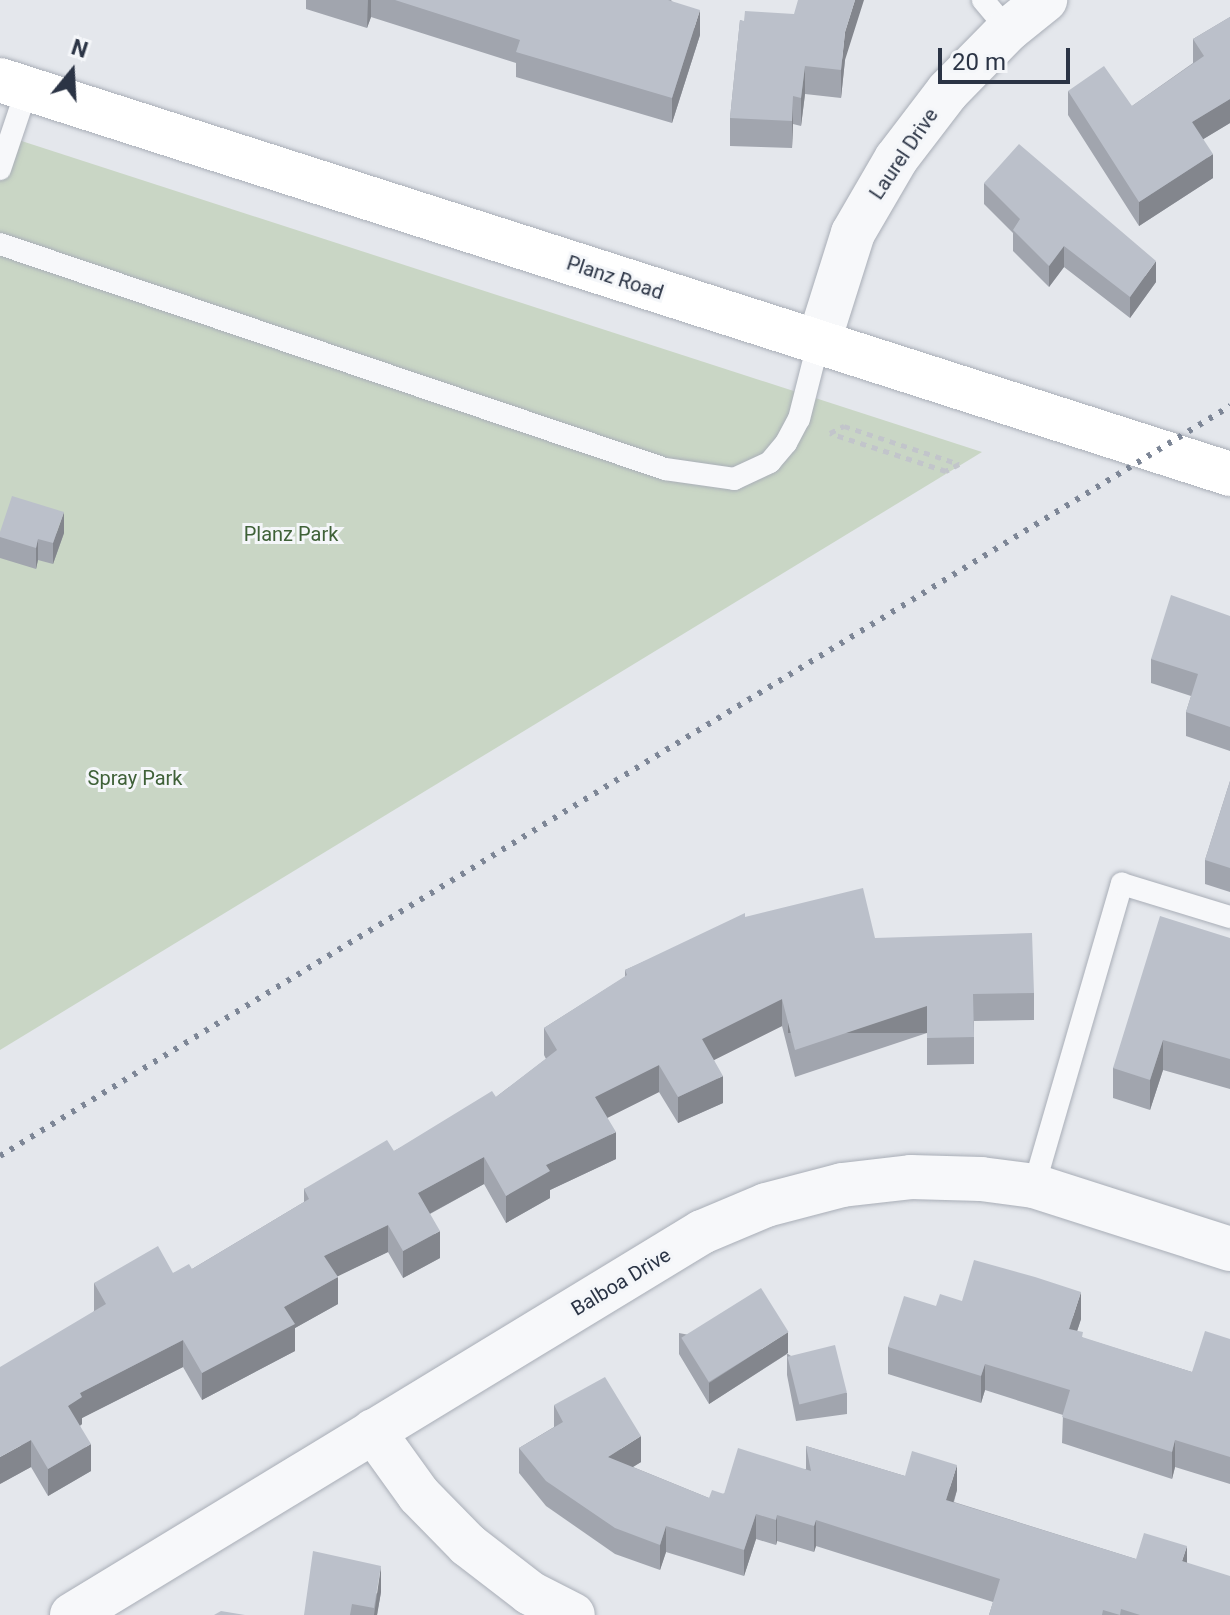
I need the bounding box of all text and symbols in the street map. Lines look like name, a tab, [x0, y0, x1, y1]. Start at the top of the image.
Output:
north arrow	[32, 32, 112, 112]
scale bar	[942, 32, 1074, 82]
text: N	[68, 34, 91, 63]
text: 20 m	[952, 48, 1006, 76]
street label: Laurel Drive	[865, 104, 943, 204]
street label: Planz Road	[564, 251, 666, 305]
park label: Planz Park	[244, 522, 338, 546]
park label: Spray Park	[88, 766, 182, 790]
street label: Balboa Drive	[567, 1243, 675, 1321]

